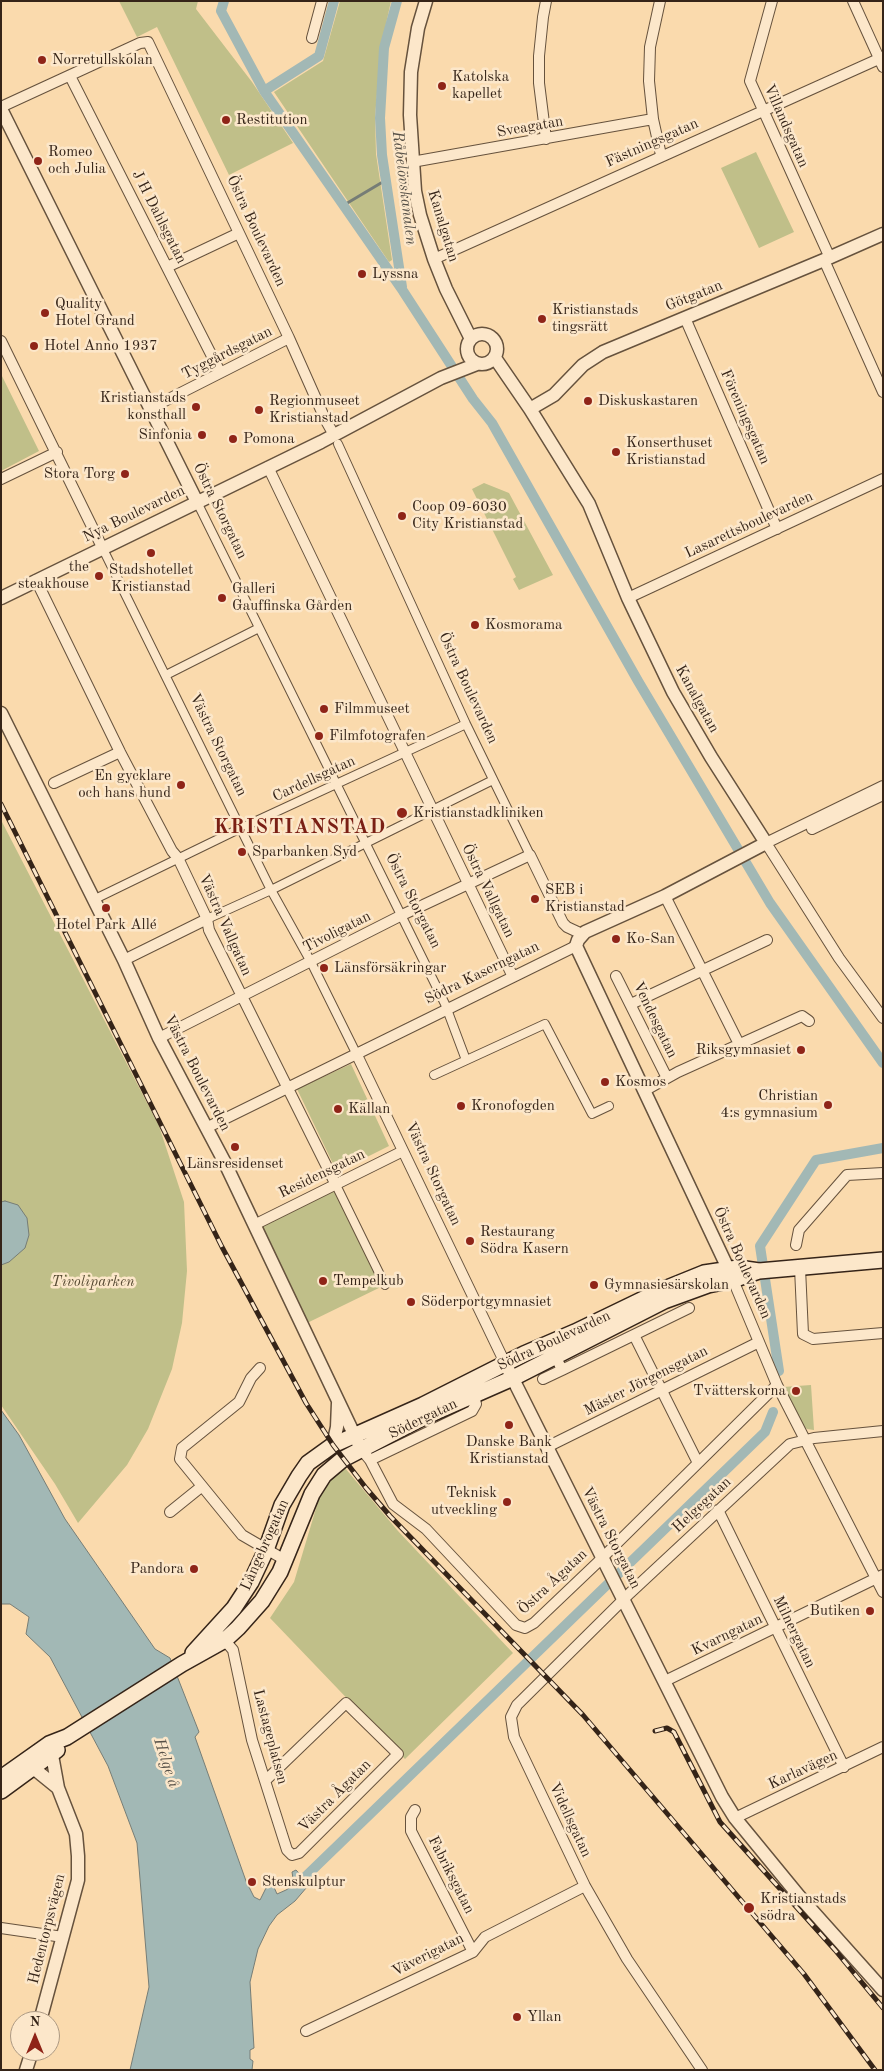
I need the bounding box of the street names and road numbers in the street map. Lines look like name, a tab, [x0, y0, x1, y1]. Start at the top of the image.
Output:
street label: Villandsgatan	[760, 82, 812, 170]
street label: Sveagatan	[495, 112, 565, 142]
street label: Fästningsgatan	[603, 114, 701, 172]
street label: J H Dahlsgatan	[128, 167, 190, 267]
street label: Östra Boulevarden	[222, 173, 290, 289]
street label: Kanalgatan	[423, 188, 463, 264]
street label: Götgatan	[663, 276, 725, 316]
street label: Tyggårdsgatan	[179, 323, 275, 383]
street label: Föreningsgatan	[716, 367, 774, 467]
street label: Östra Storgatan	[189, 460, 251, 562]
street label: Nya Boulevarden	[80, 482, 188, 546]
street label: Lasarettsboulevarden	[682, 487, 816, 563]
street label: Östra Boulevarden	[434, 630, 502, 746]
street label: Kanalgatan	[671, 662, 723, 736]
street label: Västra Storgatan	[185, 691, 251, 799]
street label: Cardellsgatan	[270, 752, 358, 806]
street label: Östra Vallgatan	[458, 841, 518, 941]
street label: Östra Storgatan	[381, 850, 445, 952]
street label: Västra Vallgatan	[194, 871, 256, 979]
street label: Tivoligatan	[300, 907, 374, 957]
street label: Södra Kaserngatan	[422, 938, 542, 1008]
street label: Vendesgatan	[629, 979, 681, 1061]
street label: Västra Boulevarden	[160, 1012, 234, 1134]
street label: Västra Storgatan	[401, 1119, 465, 1229]
street label: Residensgatan	[276, 1145, 368, 1203]
street label: Östra Boulevarden	[709, 1204, 775, 1322]
street label: Södra Boulevarden	[494, 1307, 614, 1375]
street label: Mäster Jörgensgatan	[581, 1342, 711, 1420]
street label: Södergatan	[386, 1395, 460, 1443]
street label: Helgegatan	[669, 1473, 735, 1537]
street label: Västra Storgatan	[578, 1484, 644, 1592]
street label: Långebrogatan	[237, 1497, 293, 1593]
street label: Östra Ågatan	[515, 1545, 591, 1619]
street label: Milnergatan	[769, 1593, 819, 1671]
street label: Kvarngatan	[689, 1610, 765, 1660]
street label: Lastageplatsen	[249, 1688, 291, 1786]
street label: Karlavägen	[766, 1746, 840, 1794]
street label: Västra Ågatan	[295, 1756, 375, 1836]
street label: Videllsgatan	[545, 1780, 595, 1860]
street label: Fabriksgatan	[424, 1833, 478, 1917]
street label: Hedentorpsvägen	[25, 1872, 69, 1986]
street label: Väverigatan	[389, 1929, 467, 1981]

